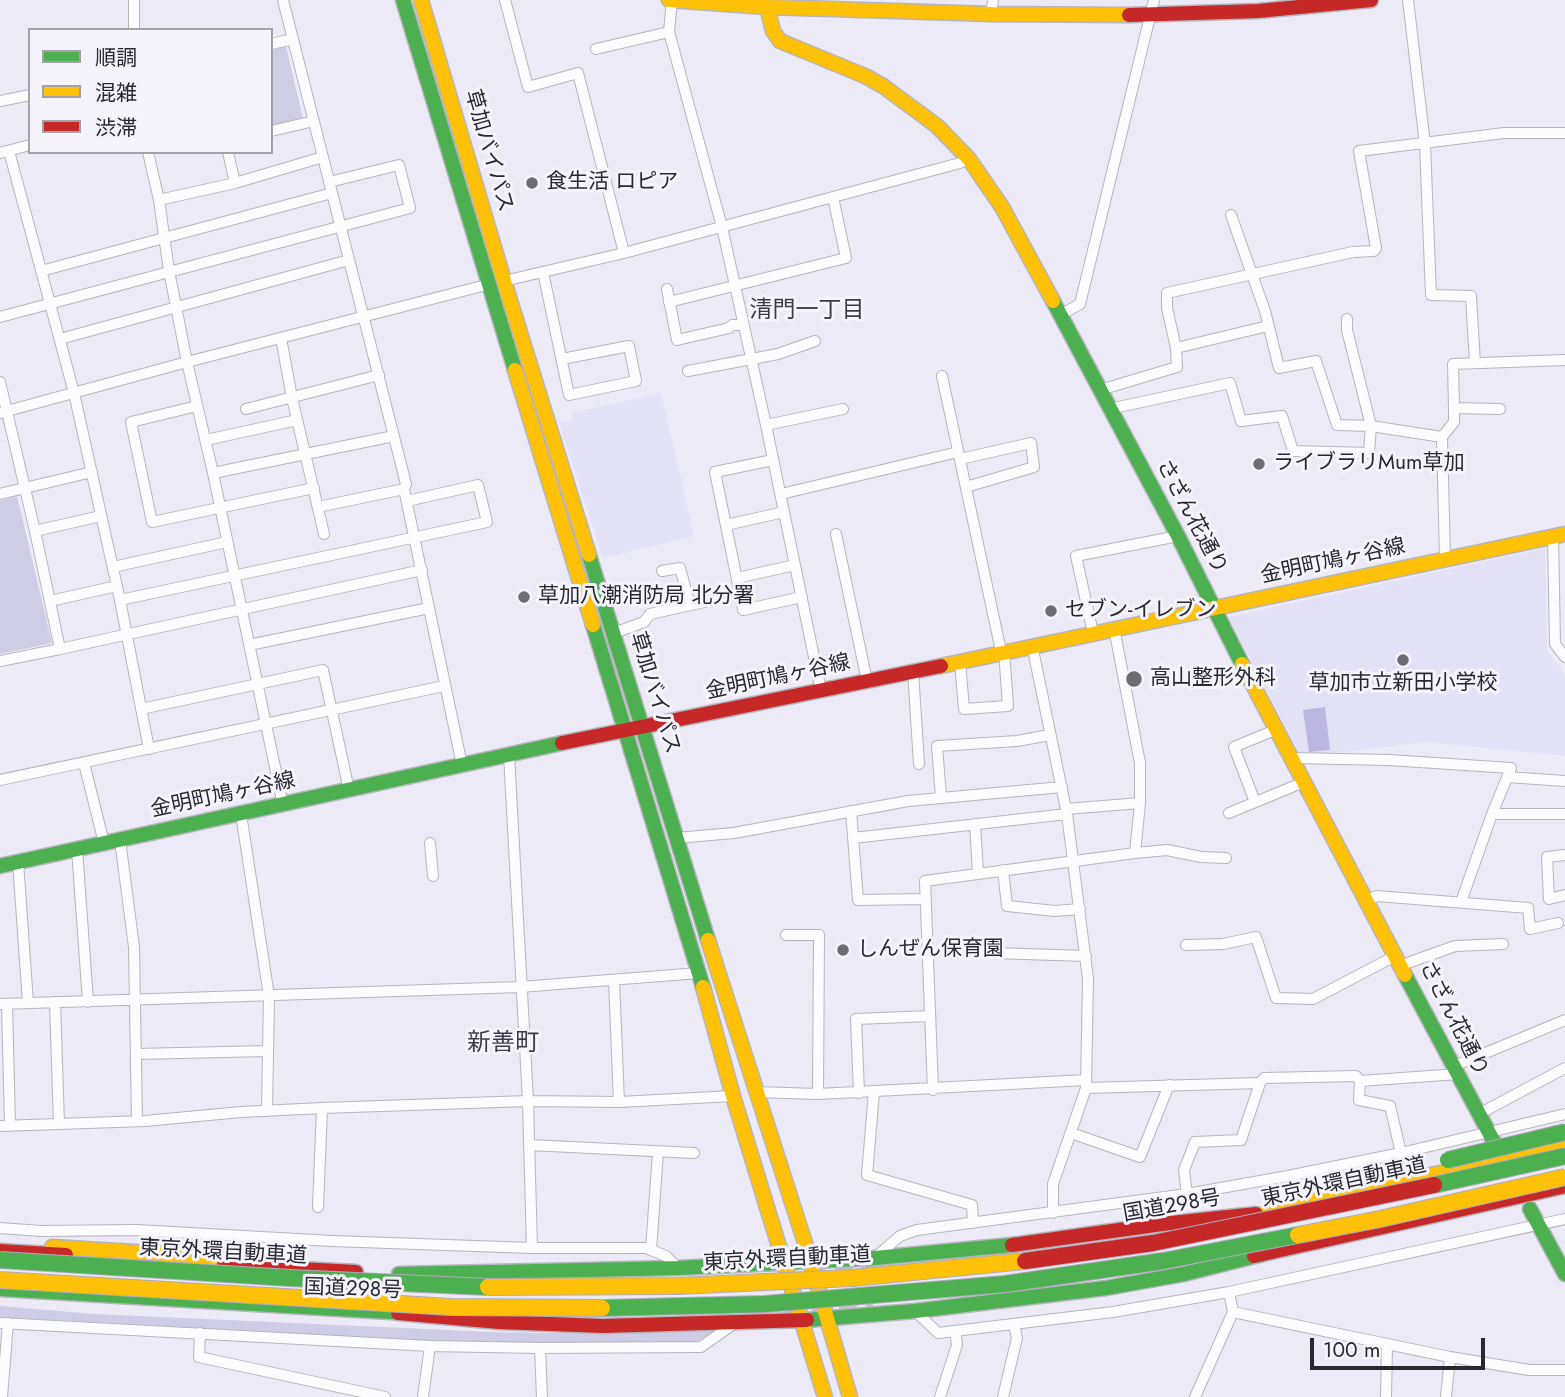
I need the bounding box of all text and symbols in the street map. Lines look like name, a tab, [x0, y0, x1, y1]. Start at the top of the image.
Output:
legend	[28, 28, 273, 154]
text: 順調	[95, 43, 137, 73]
text: 混雑	[95, 78, 137, 108]
street label: 草加バイパス	[459, 87, 517, 215]
text: 渋滞	[95, 113, 137, 143]
place label: 食生活 ロピア	[546, 170, 678, 196]
marker: 食生活 ロピア	[524, 175, 540, 191]
district label: 清門一丁目	[750, 297, 864, 325]
place label: ライブラリMum草加	[1273, 451, 1464, 477]
street label: さざん花通り	[1150, 455, 1232, 579]
marker: ライブラリMum草加	[1251, 456, 1267, 472]
street label: 金明町鳩ヶ谷線	[1258, 534, 1408, 590]
place label: 草加八潮消防局 北分署	[538, 584, 754, 610]
marker: 草加八潮消防局 北分署	[516, 589, 532, 605]
place label: セブン-イレブン	[1065, 598, 1216, 624]
marker: セブン-イレブン	[1043, 603, 1059, 619]
street label: 草加バイパス	[624, 629, 684, 757]
street label: 金明町鳩ヶ谷線	[703, 650, 853, 706]
marker: 草加市立新田小学校	[1395, 652, 1411, 668]
place label: 高山整形外科	[1150, 666, 1276, 692]
marker: 高山整形外科	[1124, 669, 1144, 689]
place label: 草加市立新田小学校	[1309, 671, 1497, 697]
street label: 金明町鳩ヶ谷線	[148, 768, 298, 824]
place label: しんぜん保育園	[857, 937, 1004, 963]
marker: しんぜん保育園	[835, 942, 851, 958]
street label: さざん花通り	[1413, 957, 1493, 1081]
district label: 新善町	[467, 1030, 539, 1058]
street label: 東京外環自動車道	[1259, 1153, 1429, 1213]
street label: 国道298号	[1121, 1186, 1223, 1228]
street label: 東京外環自動車道	[138, 1236, 308, 1270]
street label: 東京外環自動車道	[702, 1243, 872, 1277]
street label: 国道298号	[303, 1276, 403, 1304]
scale bar	[1313, 1324, 1488, 1368]
text: 100 m	[1323, 1335, 1380, 1365]

